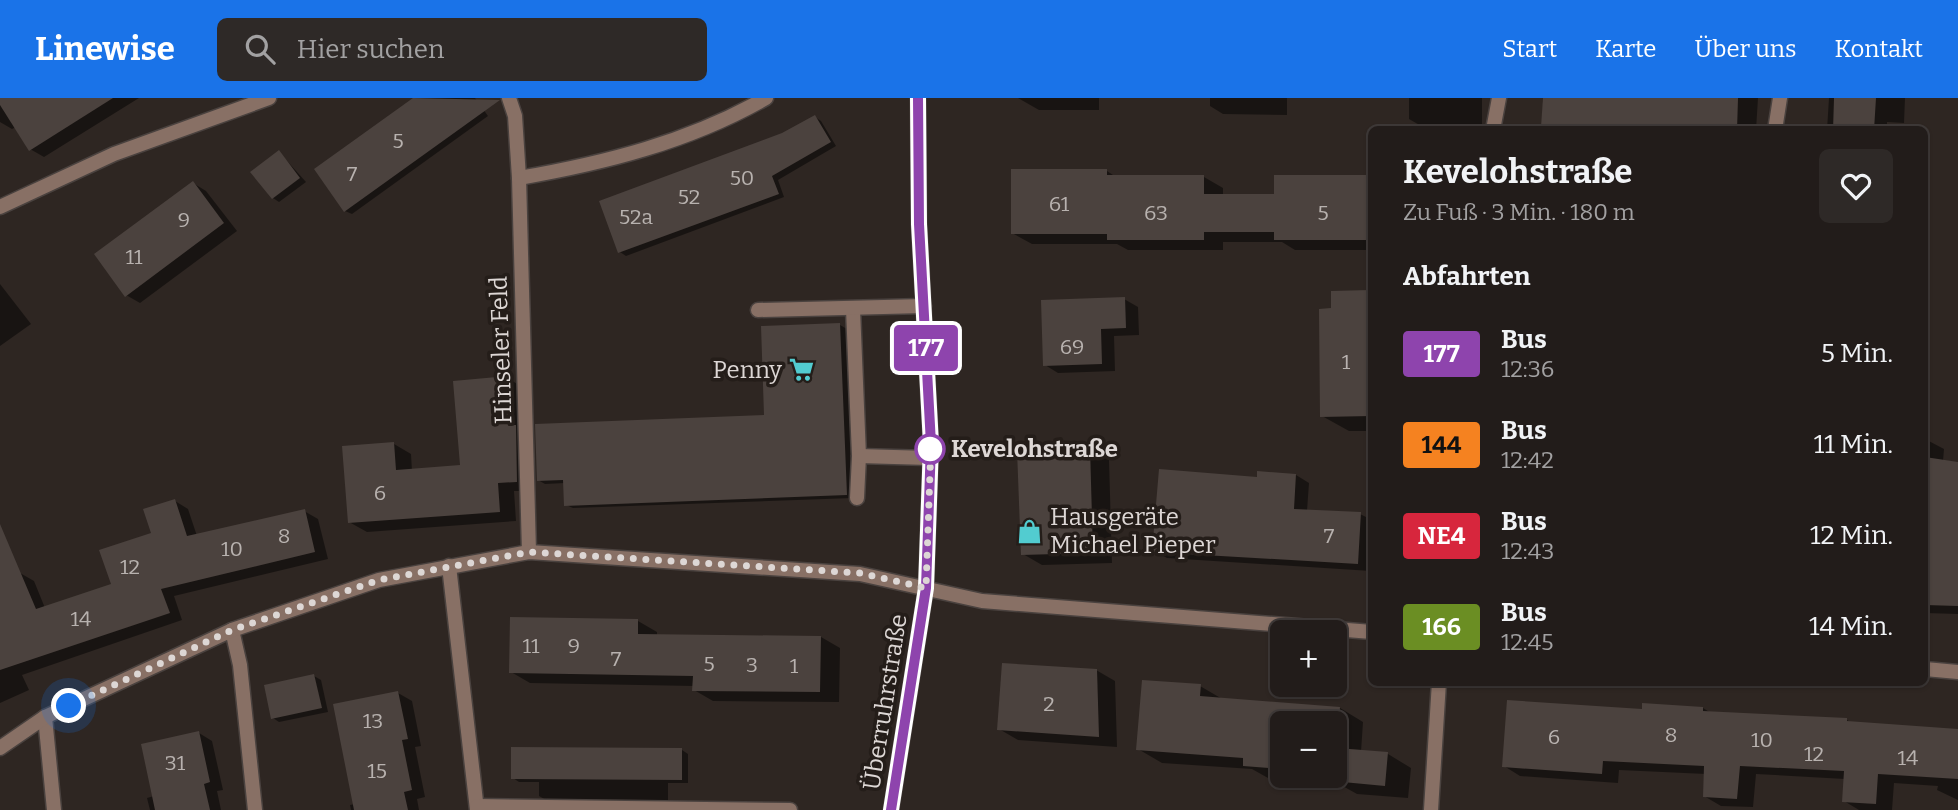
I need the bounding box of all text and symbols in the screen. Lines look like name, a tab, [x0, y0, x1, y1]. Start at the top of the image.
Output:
search box	[217, 18, 707, 81]
text: Linewise	[35, 29, 175, 69]
icon: search	[241, 30, 279, 68]
text: Hier suchen	[297, 34, 444, 65]
text: Start	[1502, 35, 1557, 63]
text: Karte	[1595, 35, 1657, 63]
text: Über uns	[1695, 35, 1797, 63]
text: Kontakt	[1835, 35, 1923, 63]
house number: 5	[392, 128, 404, 154]
button: heart	[1819, 149, 1893, 223]
text: Kevelohstraße	[1403, 152, 1632, 192]
house number: 7	[347, 161, 358, 187]
house number: 50	[730, 165, 754, 191]
house number: 52	[678, 184, 700, 210]
house number: 61	[1049, 191, 1070, 217]
text: Zu Fuß · 3 Min. · 180 m	[1403, 198, 1635, 226]
house number: 63	[1144, 200, 1168, 226]
house number: 5	[1317, 200, 1329, 226]
house number: 52a	[619, 204, 653, 230]
house number: 9	[178, 207, 190, 233]
house number: 11	[125, 244, 143, 270]
text: Abfahrten	[1403, 261, 1530, 292]
street label: Hinseler Feld	[484, 275, 518, 425]
text: Bus	[1501, 324, 1547, 355]
line badge: 177	[886, 325, 966, 371]
text: 177	[908, 334, 944, 362]
house number: 69	[1060, 334, 1084, 360]
text: 5 Min.	[1821, 338, 1893, 369]
text: 177	[1423, 340, 1460, 368]
house number: 1	[1342, 349, 1351, 375]
text: 12:36	[1501, 355, 1554, 383]
place label: Penny	[713, 356, 782, 384]
supermarket icon: Penny	[788, 356, 816, 384]
text: Bus	[1501, 415, 1547, 446]
text: 11 Min.	[1814, 429, 1893, 460]
text: 144	[1422, 431, 1461, 459]
marker: Kevelohstraße	[915, 434, 945, 464]
place label: Kevelohstraße	[951, 435, 1118, 463]
text: 12:42	[1501, 446, 1554, 474]
house number: 6	[374, 480, 386, 506]
place label: Hausgeräte Michael Pieper	[1050, 503, 1216, 559]
text: Bus	[1501, 506, 1547, 537]
shop icon: Hausgeräte Michael Pieper	[1016, 517, 1044, 545]
text: 12 Min.	[1810, 520, 1893, 551]
text: NE4	[1418, 522, 1465, 550]
house number: 8	[278, 523, 290, 549]
house number: 7	[1324, 523, 1335, 549]
house number: 10	[221, 536, 243, 562]
text: 12:43	[1501, 537, 1554, 565]
house number: 12	[120, 554, 140, 580]
text: Bus	[1501, 597, 1547, 628]
house number: 14	[71, 606, 91, 632]
text: 14 Min.	[1809, 611, 1893, 642]
street label: Überruhrstraße	[857, 612, 913, 792]
text: 166	[1422, 613, 1461, 641]
map controls	[1270, 620, 1347, 788]
button: +	[1270, 620, 1347, 697]
text: 12:45	[1501, 628, 1553, 656]
house number: 11	[522, 633, 540, 659]
house number: 9	[568, 633, 580, 659]
house number: 7	[611, 646, 622, 672]
house number: 5	[703, 651, 715, 677]
house number: 3	[746, 652, 758, 678]
house number: 1	[790, 653, 799, 679]
your location	[51, 688, 86, 723]
house number: 2	[1043, 691, 1055, 717]
house number: 13	[363, 708, 383, 734]
button: −	[1270, 711, 1347, 788]
house number: 8	[1665, 722, 1677, 748]
house number: 6	[1548, 724, 1560, 750]
house number: 10	[1751, 727, 1773, 753]
house number: 12	[1804, 741, 1824, 767]
house number: 14	[1898, 745, 1918, 771]
house number: 31	[165, 750, 186, 776]
house number: 15	[367, 758, 387, 784]

